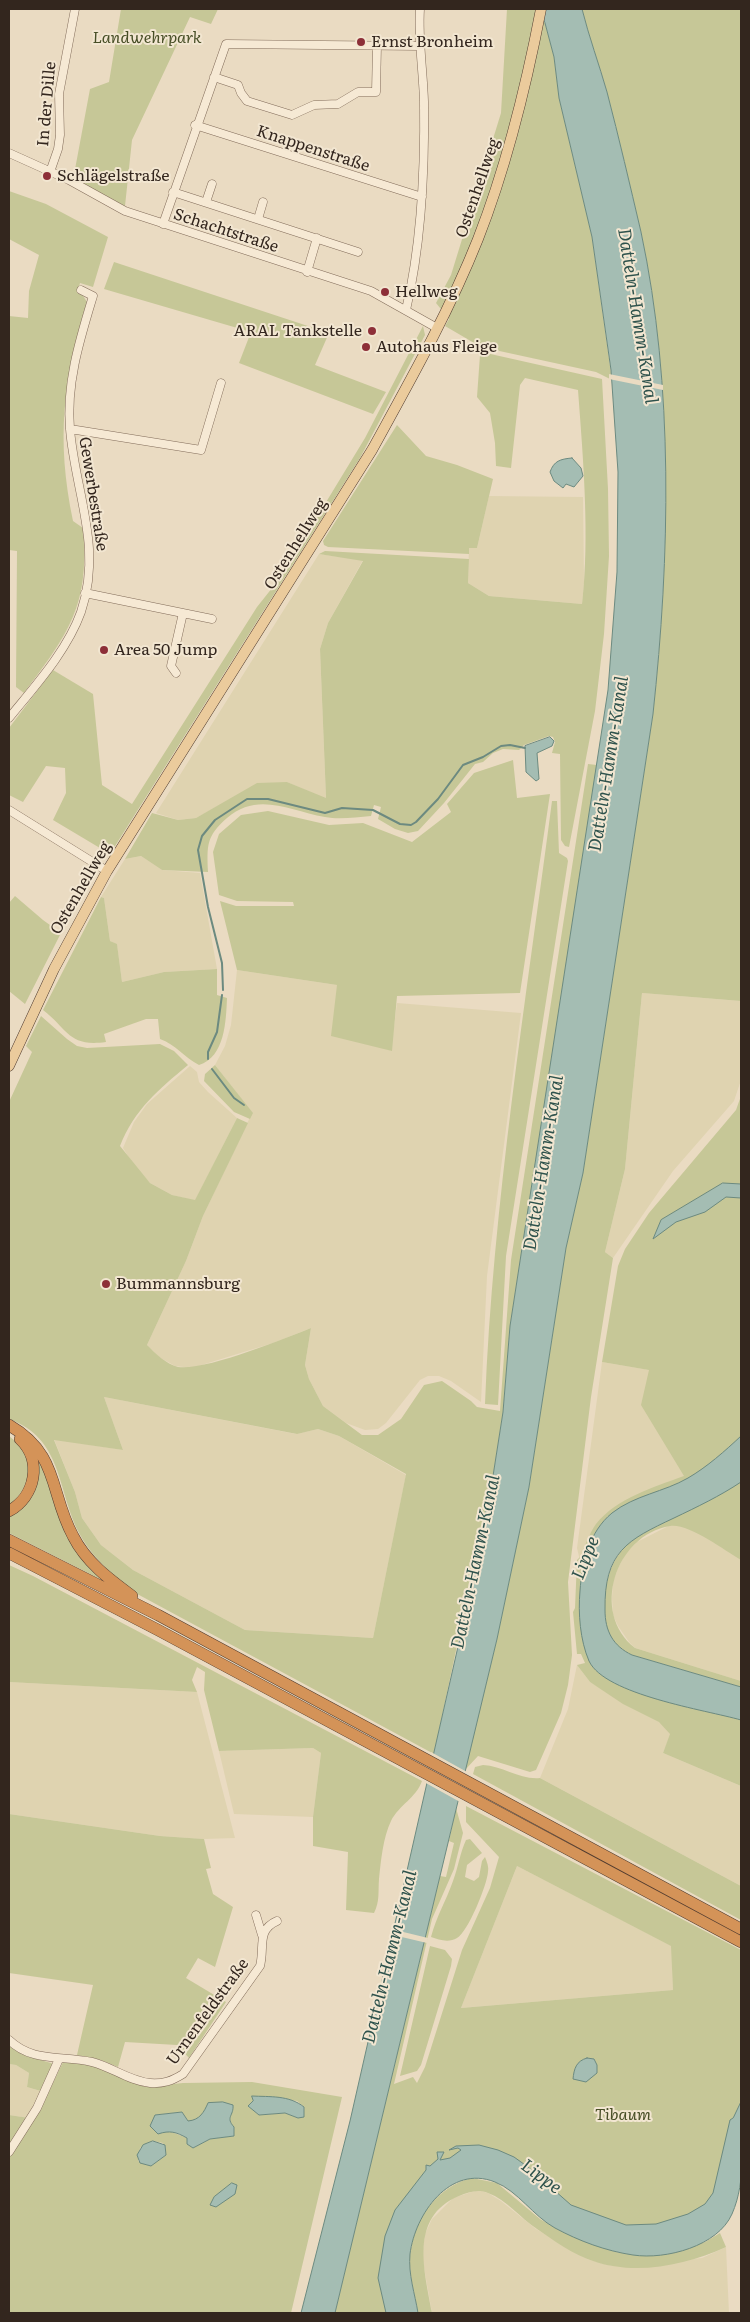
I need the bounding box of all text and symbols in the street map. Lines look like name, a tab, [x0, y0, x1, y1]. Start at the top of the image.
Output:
park label: Landwehrpark	[92, 28, 202, 48]
place label: Ernst Bronheim	[371, 32, 493, 52]
marker: Ernst Bronheim	[355, 36, 367, 48]
street label: In der Dille	[34, 61, 60, 147]
street label: Knappenstraße	[254, 122, 372, 176]
street label: Ostenhellweg	[452, 136, 504, 240]
place label: Schlägelstraße	[57, 166, 170, 186]
marker: Schlägelstraße	[41, 170, 53, 182]
street label: Schachtstraße	[171, 205, 281, 257]
water label: Datteln-Hamm-Kanal	[612, 227, 662, 405]
place label: Hellweg	[395, 282, 458, 302]
marker: Hellweg	[379, 286, 391, 298]
place label: ARAL Tankstelle	[234, 321, 362, 341]
marker: ARAL Tankstelle	[366, 325, 378, 337]
place label: Autohaus Fleige	[376, 337, 497, 357]
marker: Autohaus Fleige	[360, 341, 372, 353]
street label: Gewerbestraße	[74, 436, 112, 552]
street label: Ostenhellweg	[260, 495, 332, 593]
place label: Area 50 Jump	[114, 640, 217, 660]
marker: Area 50 Jump	[98, 644, 110, 656]
water label: Datteln-Hamm-Kanal	[584, 675, 634, 853]
street label: Ostenhellweg	[47, 838, 115, 938]
water label: Datteln-Hamm-Kanal	[519, 1074, 569, 1252]
place label: Bummannsburg	[116, 1274, 240, 1294]
marker: Bummannsburg	[100, 1278, 112, 1290]
water label: Datteln-Hamm-Kanal	[447, 1473, 505, 1651]
water label: Lippe	[568, 1533, 604, 1583]
water label: Datteln-Hamm-Kanal	[358, 1868, 422, 2046]
street label: Urnenfeldstraße	[163, 1955, 253, 2069]
park label: Tibaum	[595, 2105, 651, 2125]
water label: Lippe	[517, 2155, 565, 2199]

